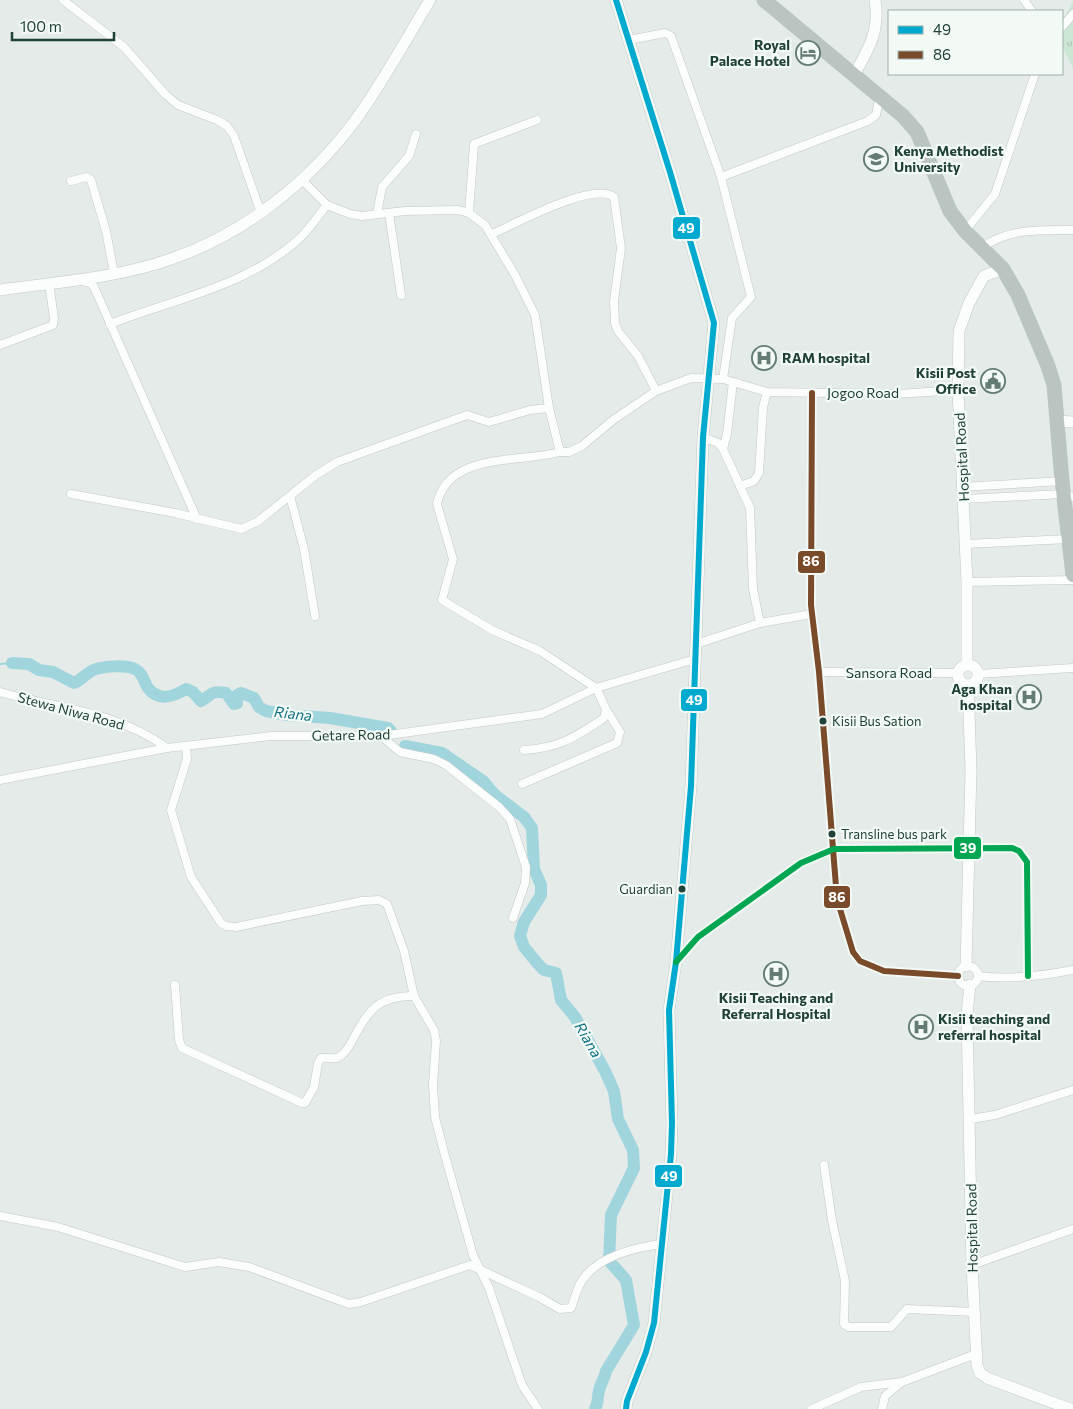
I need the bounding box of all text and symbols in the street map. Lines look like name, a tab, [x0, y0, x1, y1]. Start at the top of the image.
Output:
scale bar	[12, 10, 115, 42]
legend	[888, 10, 1063, 75]
text: 100 m	[20, 17, 62, 35]
text: 49	[933, 20, 951, 38]
place label: Royal Palace Hotel	[710, 36, 790, 69]
hotel icon: Royal Palace Hotel	[795, 40, 821, 66]
text: 86	[933, 45, 951, 63]
place label: Kenya Methodist University	[894, 142, 1004, 175]
school or university icon: Kenya Methodist University	[863, 146, 889, 172]
line badge: 49	[672, 216, 701, 240]
text: 49	[677, 219, 695, 236]
hospital icon: RAM hospital	[751, 345, 777, 371]
place label: RAM hospital	[782, 349, 870, 366]
place label: Kisii Post Office	[916, 364, 976, 397]
public building icon: Kisii Post Office	[980, 368, 1006, 394]
street label: Jogoo Road	[827, 384, 899, 401]
street label: Hospital Road	[951, 412, 972, 502]
line badge: 86	[797, 550, 826, 574]
text: 86	[802, 552, 820, 569]
street label: Sansora Road	[846, 664, 932, 681]
place label: Aga Khan hospital	[951, 680, 1012, 713]
hospital icon: Aga Khan hospital	[1016, 684, 1042, 710]
street label: Stewa Niwa Road	[16, 688, 126, 733]
line badge: 49	[680, 688, 708, 712]
text: 49	[685, 691, 703, 708]
water label: Riana	[273, 702, 313, 724]
place label: Kisii Bus Sation	[832, 713, 922, 729]
marker: Kisii Bus Sation	[818, 716, 828, 726]
street label: Getare Road	[311, 725, 390, 744]
place label: Transline bus park	[841, 826, 947, 842]
marker: Transline bus park	[827, 829, 837, 839]
line badge: 39	[953, 836, 982, 860]
text: 39	[960, 839, 977, 856]
place label: Guardian	[619, 881, 673, 897]
marker: Guardian	[677, 884, 687, 894]
line badge: 86	[823, 885, 851, 909]
text: 86	[828, 888, 846, 905]
hospital icon: Kisii Teaching and Referral Hospital	[763, 961, 789, 987]
place label: Kisii Teaching and Referral Hospital	[719, 989, 833, 1022]
place label: Kisii teaching and referral hospital	[938, 1010, 1050, 1043]
hospital icon: Kisii teaching and referral hospital	[908, 1014, 934, 1040]
water label: Riana	[572, 1018, 606, 1061]
line badge: 49	[654, 1164, 683, 1188]
text: 49	[660, 1167, 678, 1184]
street label: Hospital Road	[962, 1183, 981, 1273]

